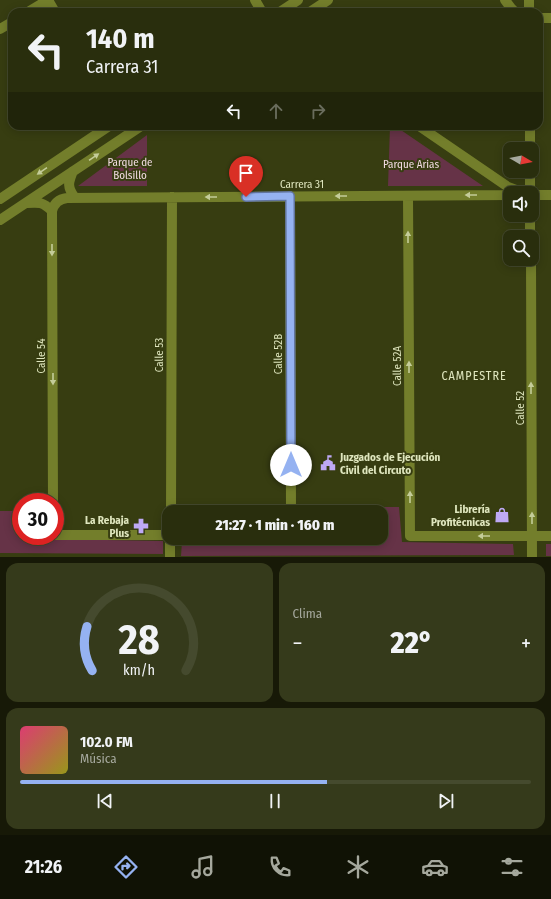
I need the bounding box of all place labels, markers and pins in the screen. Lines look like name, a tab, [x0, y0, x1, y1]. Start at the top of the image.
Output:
pin	[229, 156, 263, 197]
place label: Juzgados de Ejecución Civil del Circuto	[339, 451, 441, 477]
public building icon: Juzgados de Ejecución Civil del Circuto	[319, 454, 337, 472]
place label: Librería Profitécnicas	[431, 503, 491, 529]
shop icon: Librería Profitécnicas	[493, 506, 511, 524]
place label: La Rebaja Plus	[85, 514, 130, 540]
pharmacy icon: La Rebaja Plus	[132, 517, 150, 535]

